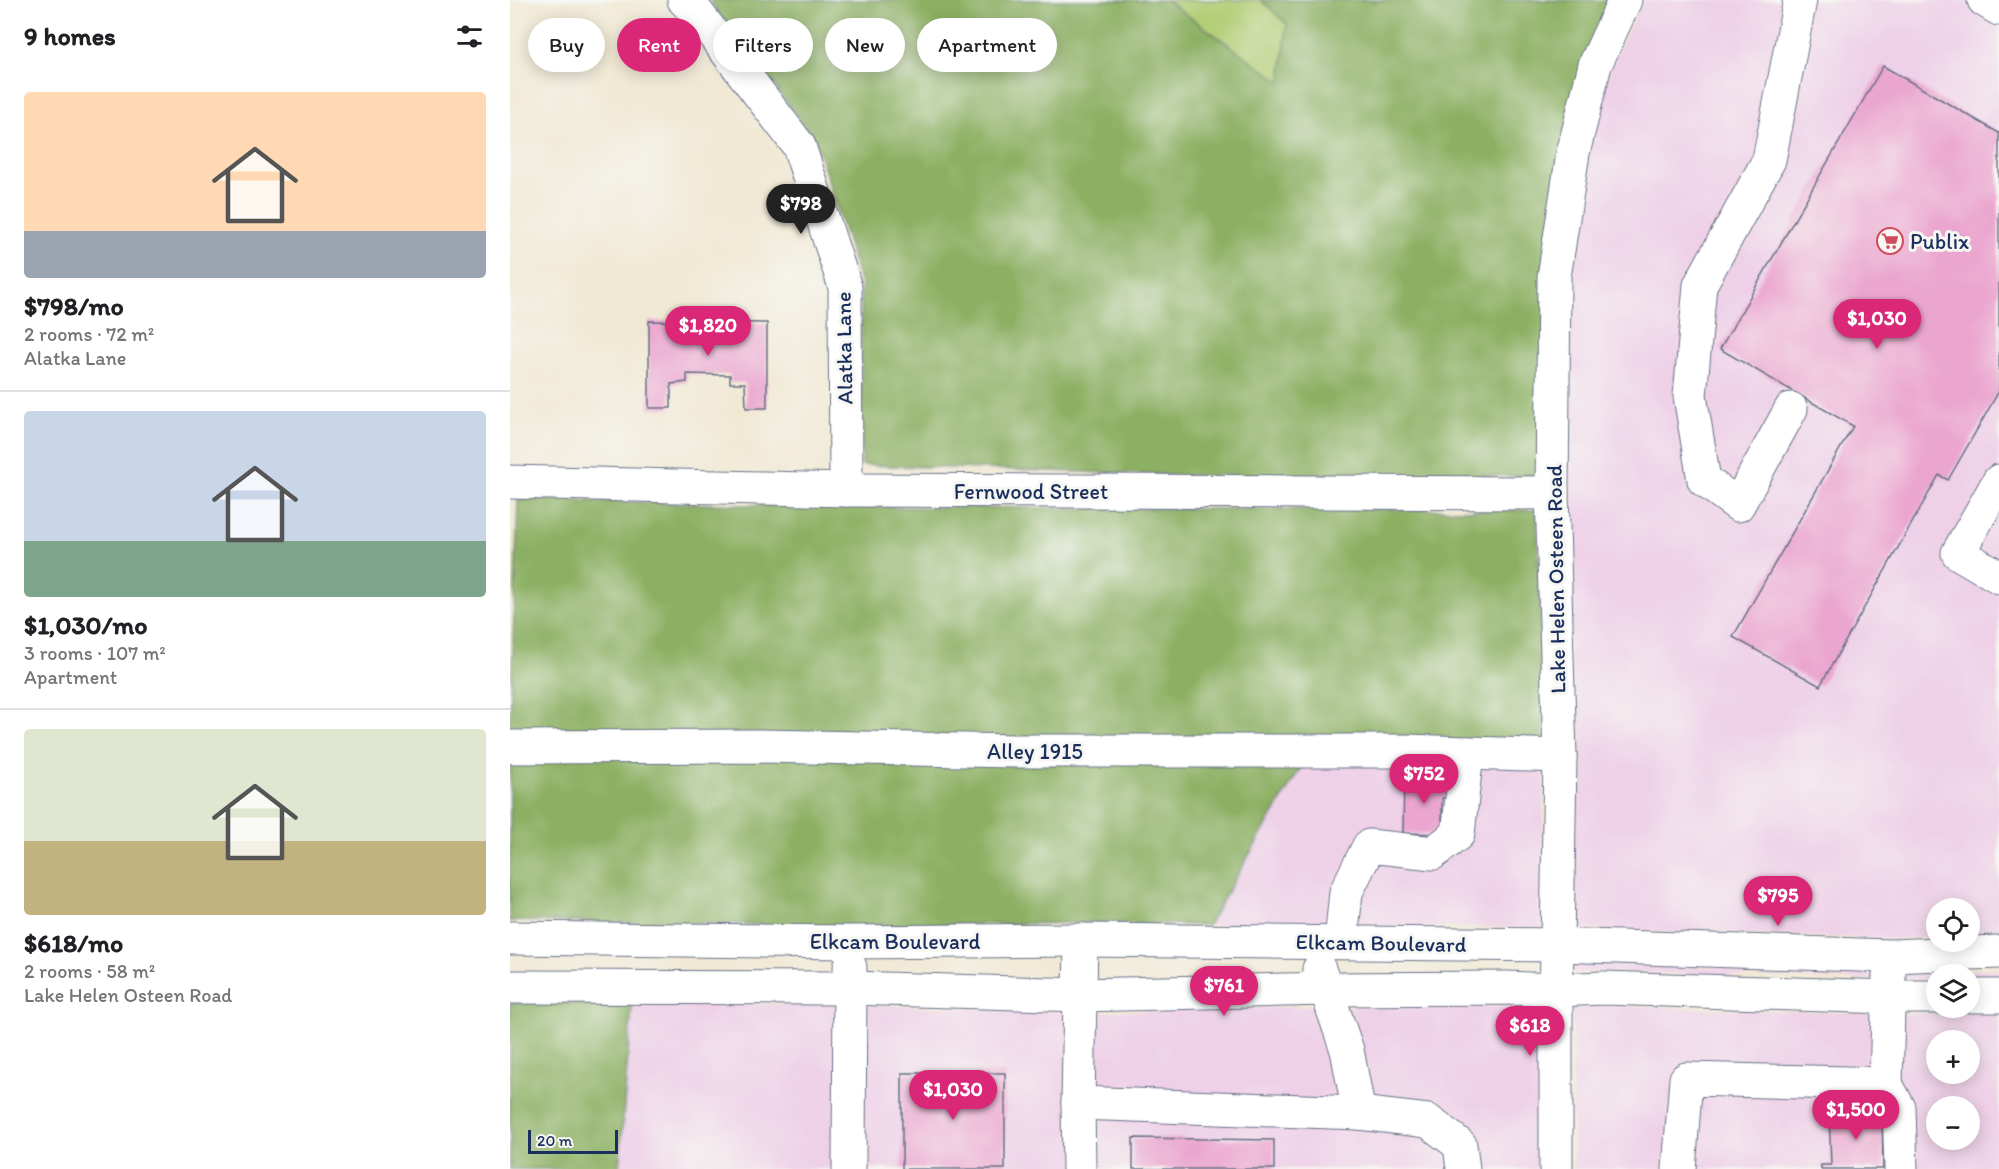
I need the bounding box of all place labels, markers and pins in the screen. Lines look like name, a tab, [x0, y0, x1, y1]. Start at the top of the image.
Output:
pin: $798	[765, 184, 837, 235]
supermarket icon: Publix	[1875, 226, 1905, 256]
place label: Publix	[1910, 228, 1969, 255]
pin: $1,030	[1828, 299, 1926, 350]
pin: $1,820	[659, 306, 757, 357]
pin: $752	[1388, 754, 1460, 805]
pin: $795	[1742, 876, 1814, 927]
pin: $761	[1188, 966, 1260, 1017]
pin: $618	[1494, 1006, 1566, 1057]
pin: $1,030	[904, 1070, 1002, 1121]
pin: $1,500	[1807, 1090, 1905, 1141]

